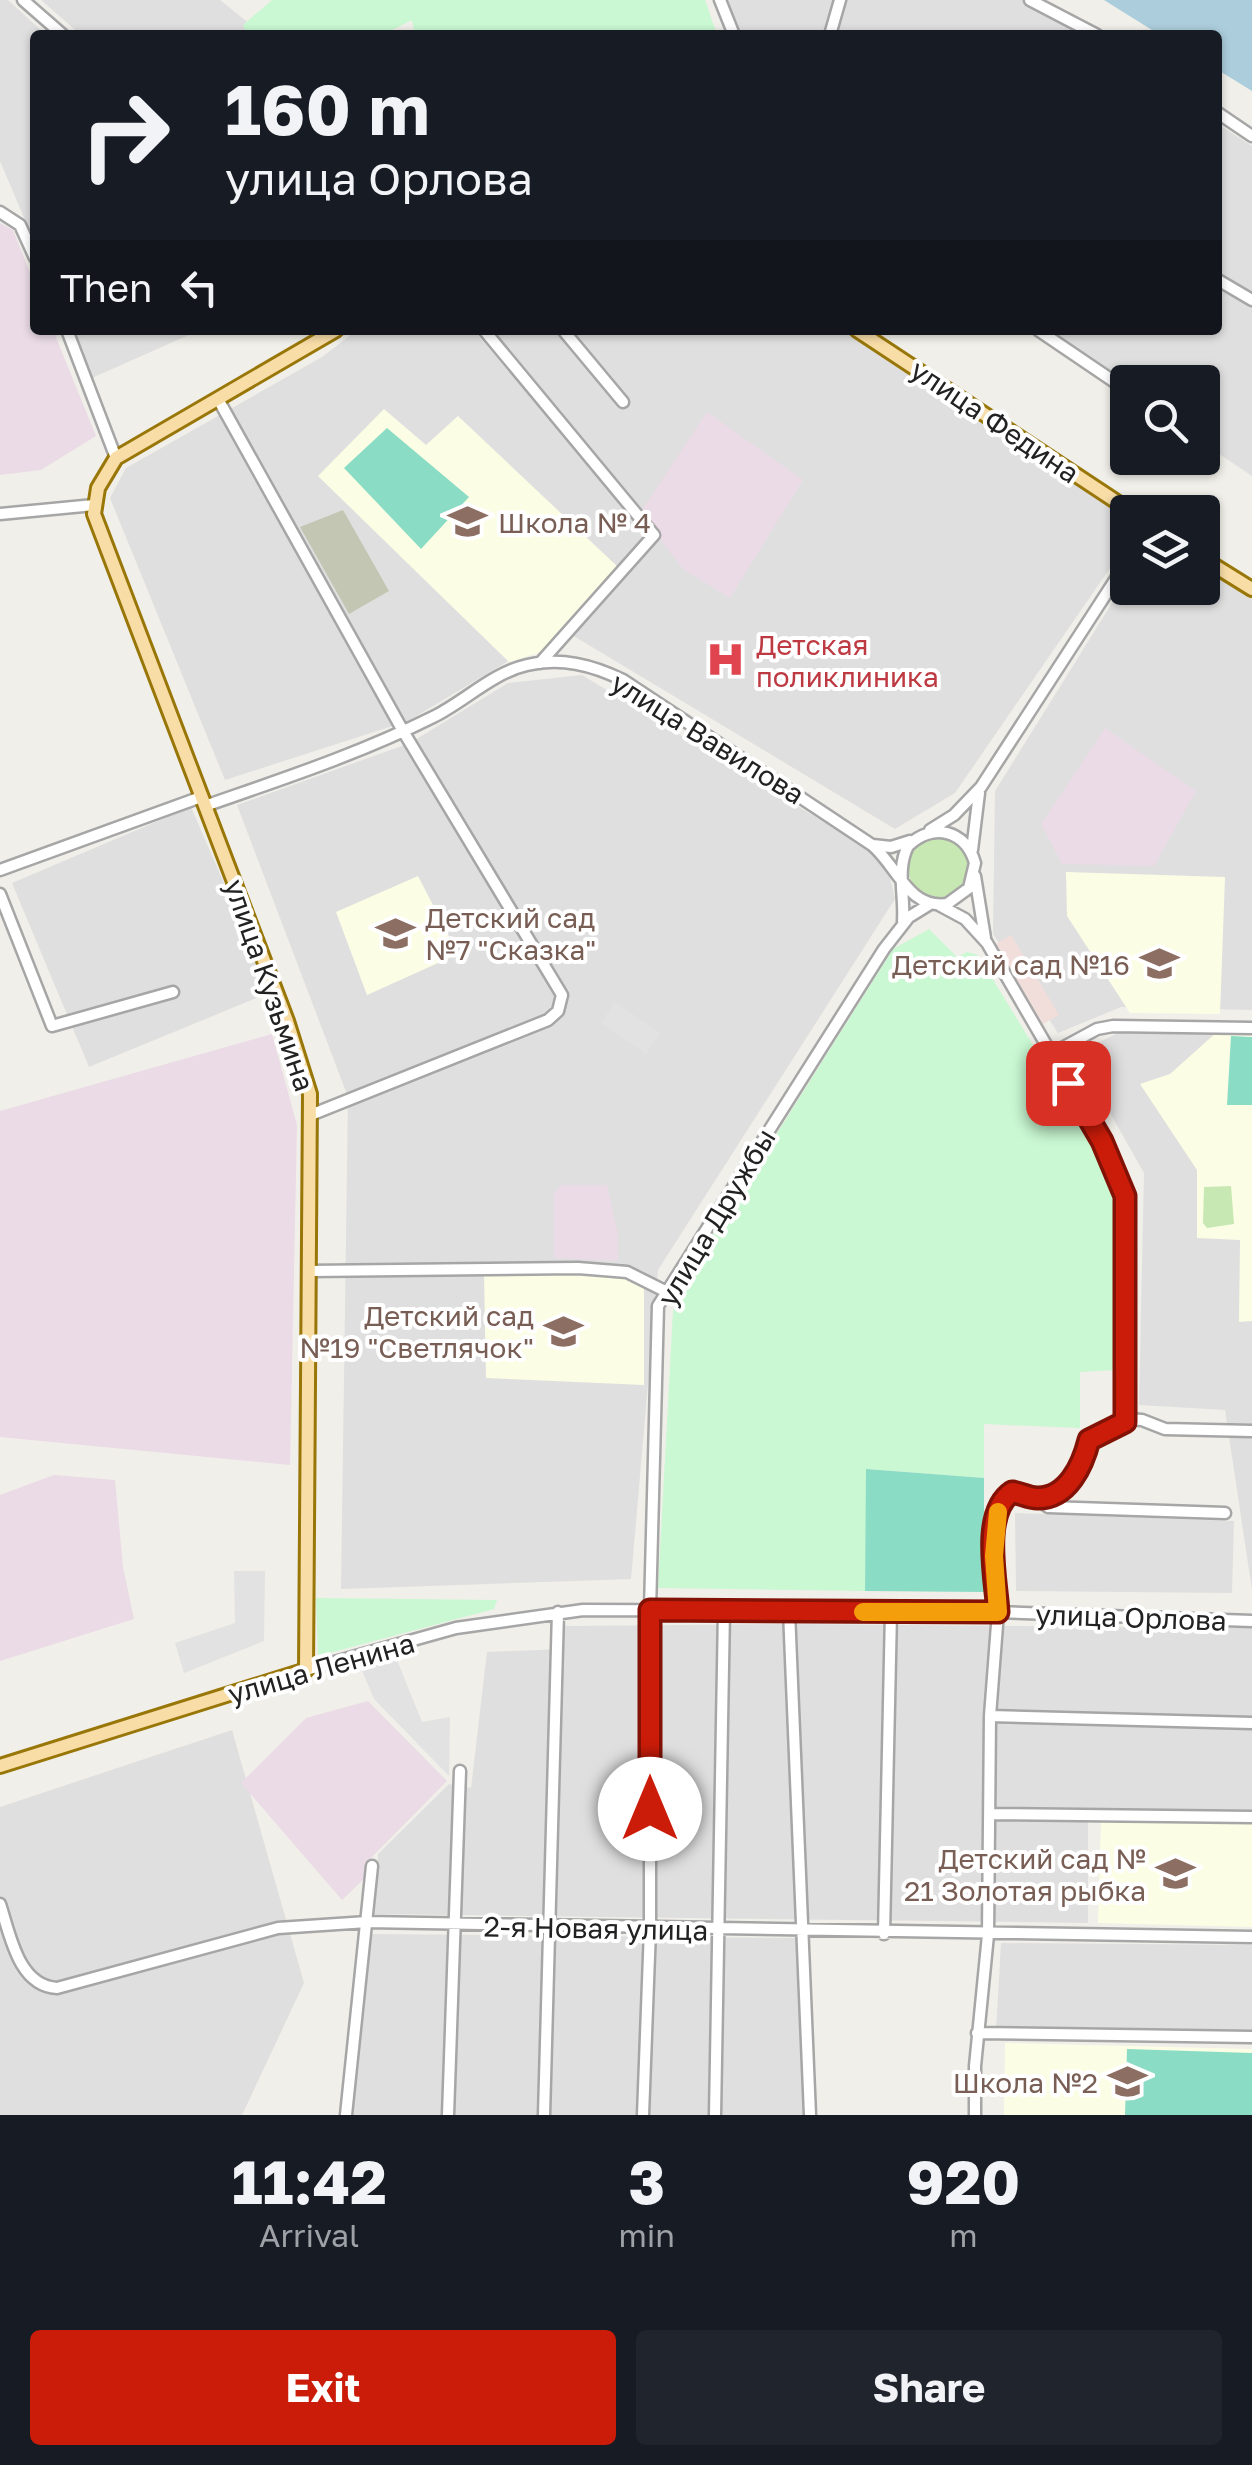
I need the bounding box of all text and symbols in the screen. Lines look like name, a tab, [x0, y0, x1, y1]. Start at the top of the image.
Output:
text: 160 m	[225, 66, 430, 150]
icon: right	[60, 70, 190, 200]
text: улица Орлова	[225, 151, 533, 205]
icon: left	[172, 260, 227, 315]
text: Then	[60, 265, 152, 310]
street label: улица Федина	[905, 353, 1085, 489]
map controls	[1110, 365, 1220, 605]
button: search	[1110, 365, 1220, 475]
button: layers	[1110, 495, 1220, 605]
school or university icon: Школа № 4	[447, 501, 489, 543]
place label: Школа № 4	[498, 506, 651, 539]
place label: Детская поликлиника	[756, 628, 939, 693]
hospital icon: Детская поликлиника	[705, 639, 747, 681]
street label: улица Вавилова	[605, 665, 811, 811]
street label: улица Кузьмина	[218, 875, 322, 1095]
place label: Детский сад №7 "Сказка"	[425, 901, 596, 966]
school or university icon: Детский сад №7 "Сказка"	[374, 912, 416, 954]
school or university icon: Детский сад №16	[1139, 943, 1181, 985]
place label: Детский сад №16	[892, 948, 1130, 981]
pin	[1026, 1041, 1111, 1126]
icon: arrive	[1041, 1056, 1096, 1111]
street label: улица Дружбы	[650, 1122, 782, 1312]
place label: Детский сад №19 "Светлячок"	[299, 1299, 534, 1364]
school or university icon: Детский сад №19 "Светлячок"	[543, 1310, 585, 1352]
street label: улица Орлова	[1035, 1597, 1227, 1637]
street label: улица Ленина	[224, 1626, 418, 1710]
position arrow	[598, 1757, 702, 1861]
place label: Детский сад № 21 Золотая рыбка	[904, 1842, 1146, 1907]
school or university icon: Детский сад № 21 Золотая рыбка	[1155, 1853, 1197, 1895]
street label: 2-я Новая улица	[483, 1910, 709, 1946]
school or university icon: Школа №2	[1107, 2061, 1149, 2103]
place label: Школа №2	[953, 2066, 1098, 2099]
text: 11:42	[232, 2145, 387, 2217]
text: 3	[628, 2145, 665, 2217]
text: 920	[907, 2145, 1020, 2217]
text: Arrival	[259, 2216, 359, 2254]
text: min	[618, 2216, 675, 2254]
text: m	[949, 2216, 978, 2254]
button: Exit	[30, 2330, 616, 2445]
button: Share	[636, 2330, 1222, 2445]

